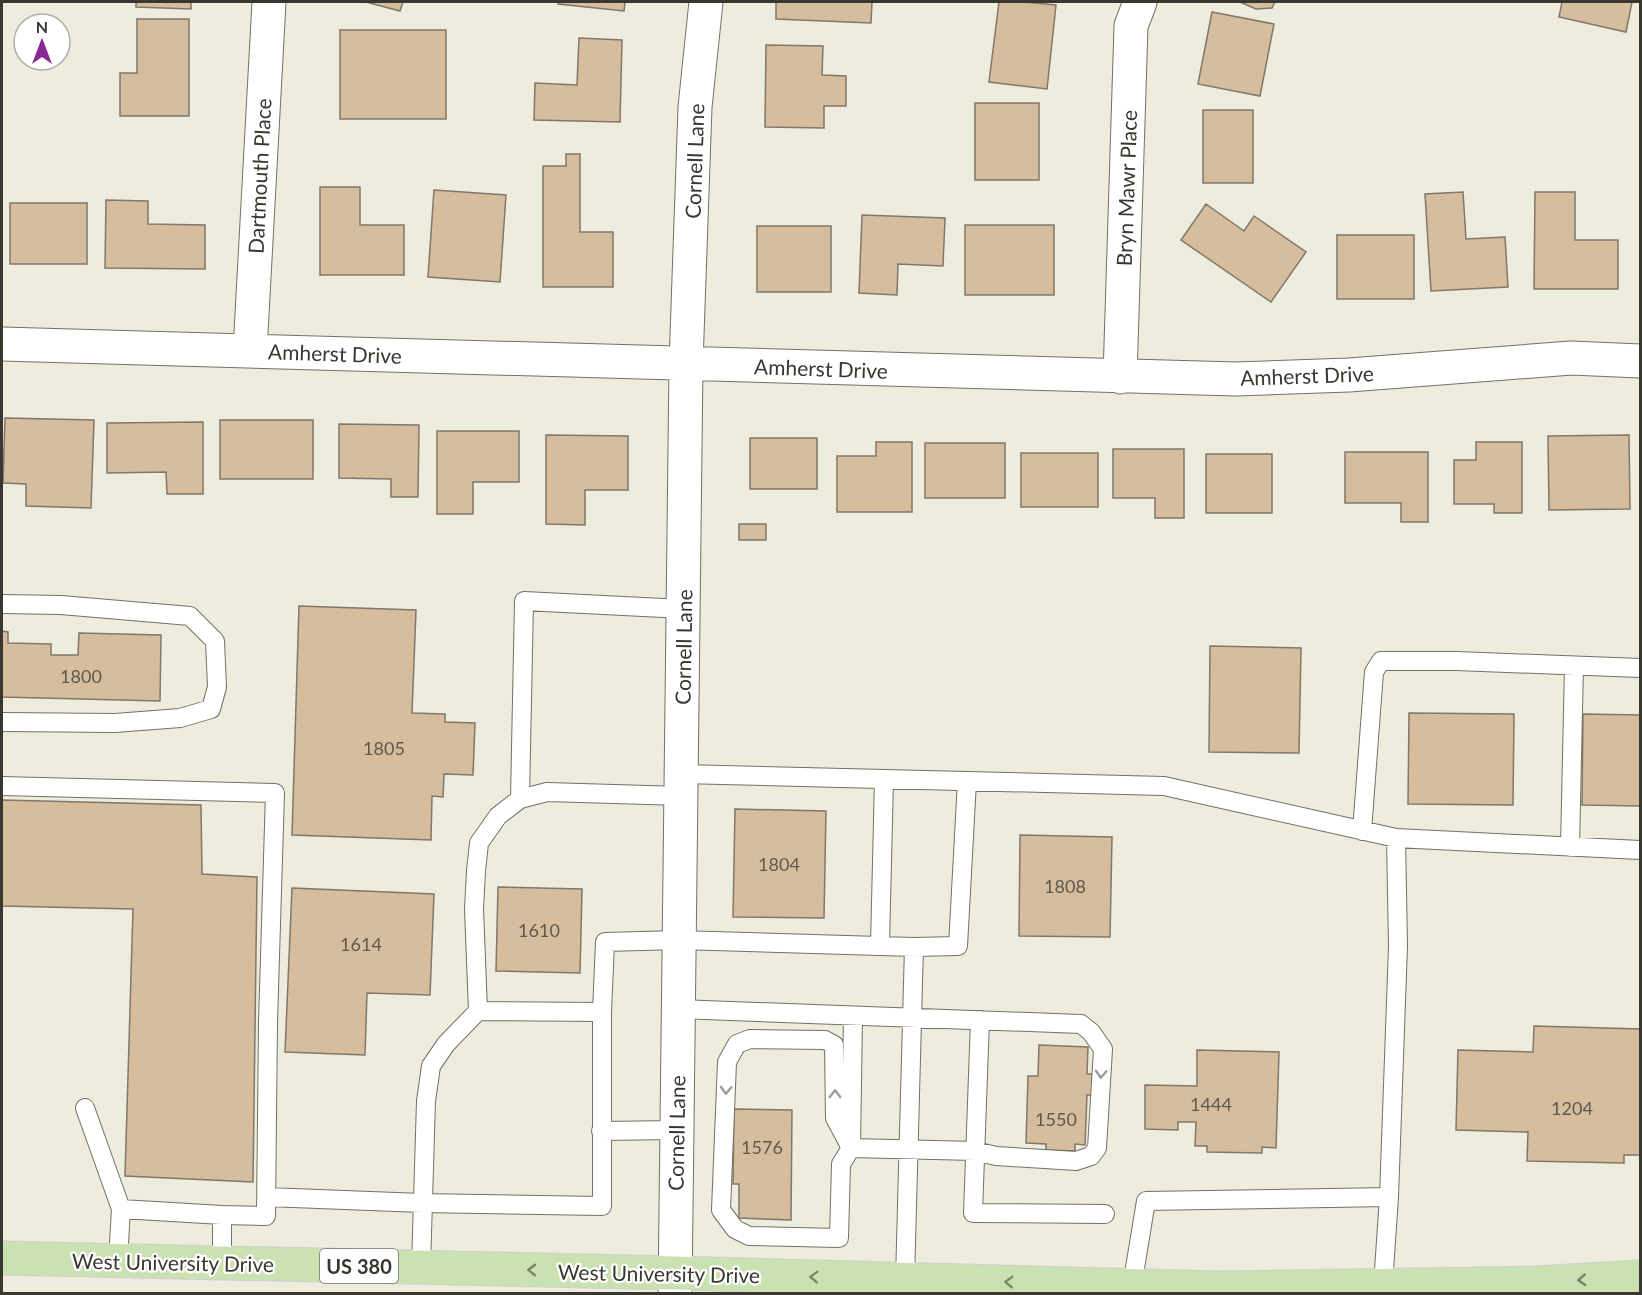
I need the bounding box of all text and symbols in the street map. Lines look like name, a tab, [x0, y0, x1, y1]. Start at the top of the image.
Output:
north arrow	[12, 12, 72, 72]
text: N	[36, 17, 48, 36]
street label: Dartmouth Place	[242, 98, 276, 254]
street label: Cornell Lane	[679, 103, 709, 219]
street label: Bryn Mawr Place	[1111, 109, 1141, 267]
street label: Amherst Drive	[268, 338, 402, 368]
street label: Amherst Drive	[754, 353, 888, 383]
street label: Amherst Drive	[1240, 360, 1374, 390]
street label: Cornell Lane	[669, 589, 697, 705]
house number: 1800	[60, 665, 102, 687]
house number: 1805	[363, 737, 405, 759]
house number: 1804	[758, 853, 800, 875]
house number: 1808	[1044, 875, 1086, 897]
house number: 1610	[518, 919, 560, 941]
house number: 1614	[340, 933, 382, 955]
one-way arrow	[1095, 1070, 1108, 1079]
street label: Cornell Lane	[662, 1075, 690, 1191]
one-way arrow	[720, 1085, 732, 1094]
one-way arrow	[829, 1089, 841, 1098]
house number: 1444	[1190, 1093, 1232, 1115]
house number: 1204	[1551, 1097, 1593, 1119]
house number: 1550	[1035, 1108, 1077, 1130]
house number: 1576	[741, 1136, 783, 1158]
street label: West University Drive	[72, 1248, 274, 1276]
road number: US 380	[320, 1249, 398, 1283]
street label: West University Drive	[558, 1259, 760, 1287]
one-way arrow	[528, 1264, 537, 1276]
one-way arrow	[810, 1271, 819, 1283]
one-way arrow	[1578, 1274, 1587, 1287]
one-way arrow	[1005, 1276, 1014, 1289]

